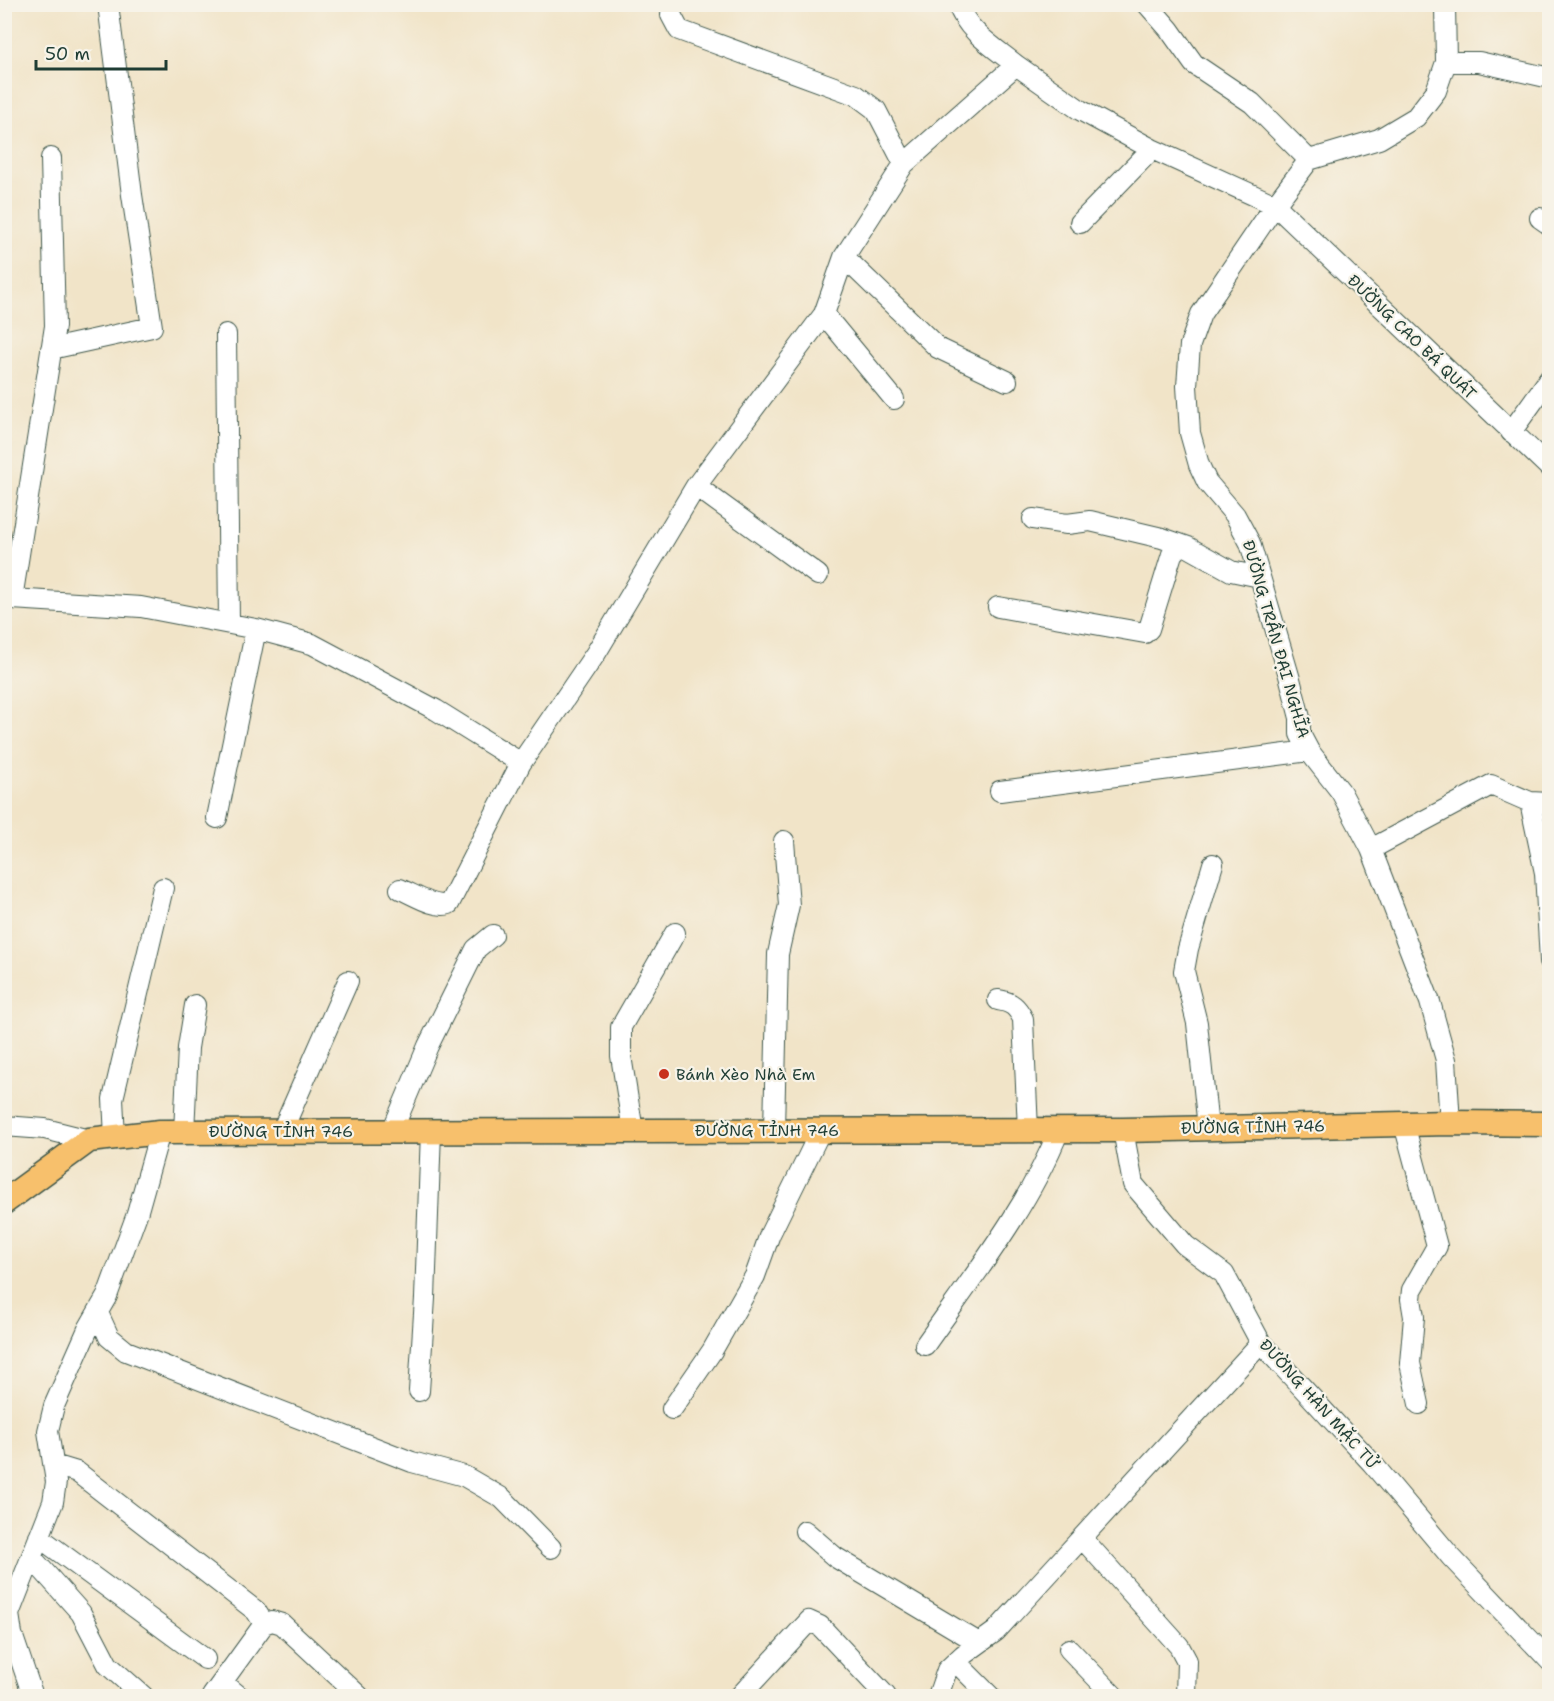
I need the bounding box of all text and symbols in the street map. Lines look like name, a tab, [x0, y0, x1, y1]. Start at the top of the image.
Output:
scale bar	[36, 33, 166, 71]
text: 50 m	[45, 42, 90, 66]
street label: ĐƯỜNG CAO BÁ QUÁT	[1343, 270, 1481, 404]
street label: ĐƯỜNG TRẦN ĐẠI NGHĨA	[1238, 537, 1316, 740]
place label: Bánh Xèo Nhà Em	[676, 1064, 816, 1085]
marker: Bánh Xèo Nhà Em	[657, 1067, 671, 1081]
street label: ĐƯỜNG TỈNH 746	[1181, 1114, 1325, 1139]
street label: ĐƯỜNG TỈNH 746	[695, 1119, 839, 1141]
street label: ĐƯỜNG TỈNH 746	[209, 1120, 353, 1142]
street label: ĐƯỜNG HÀN MẶC TỬ	[1255, 1334, 1385, 1475]

